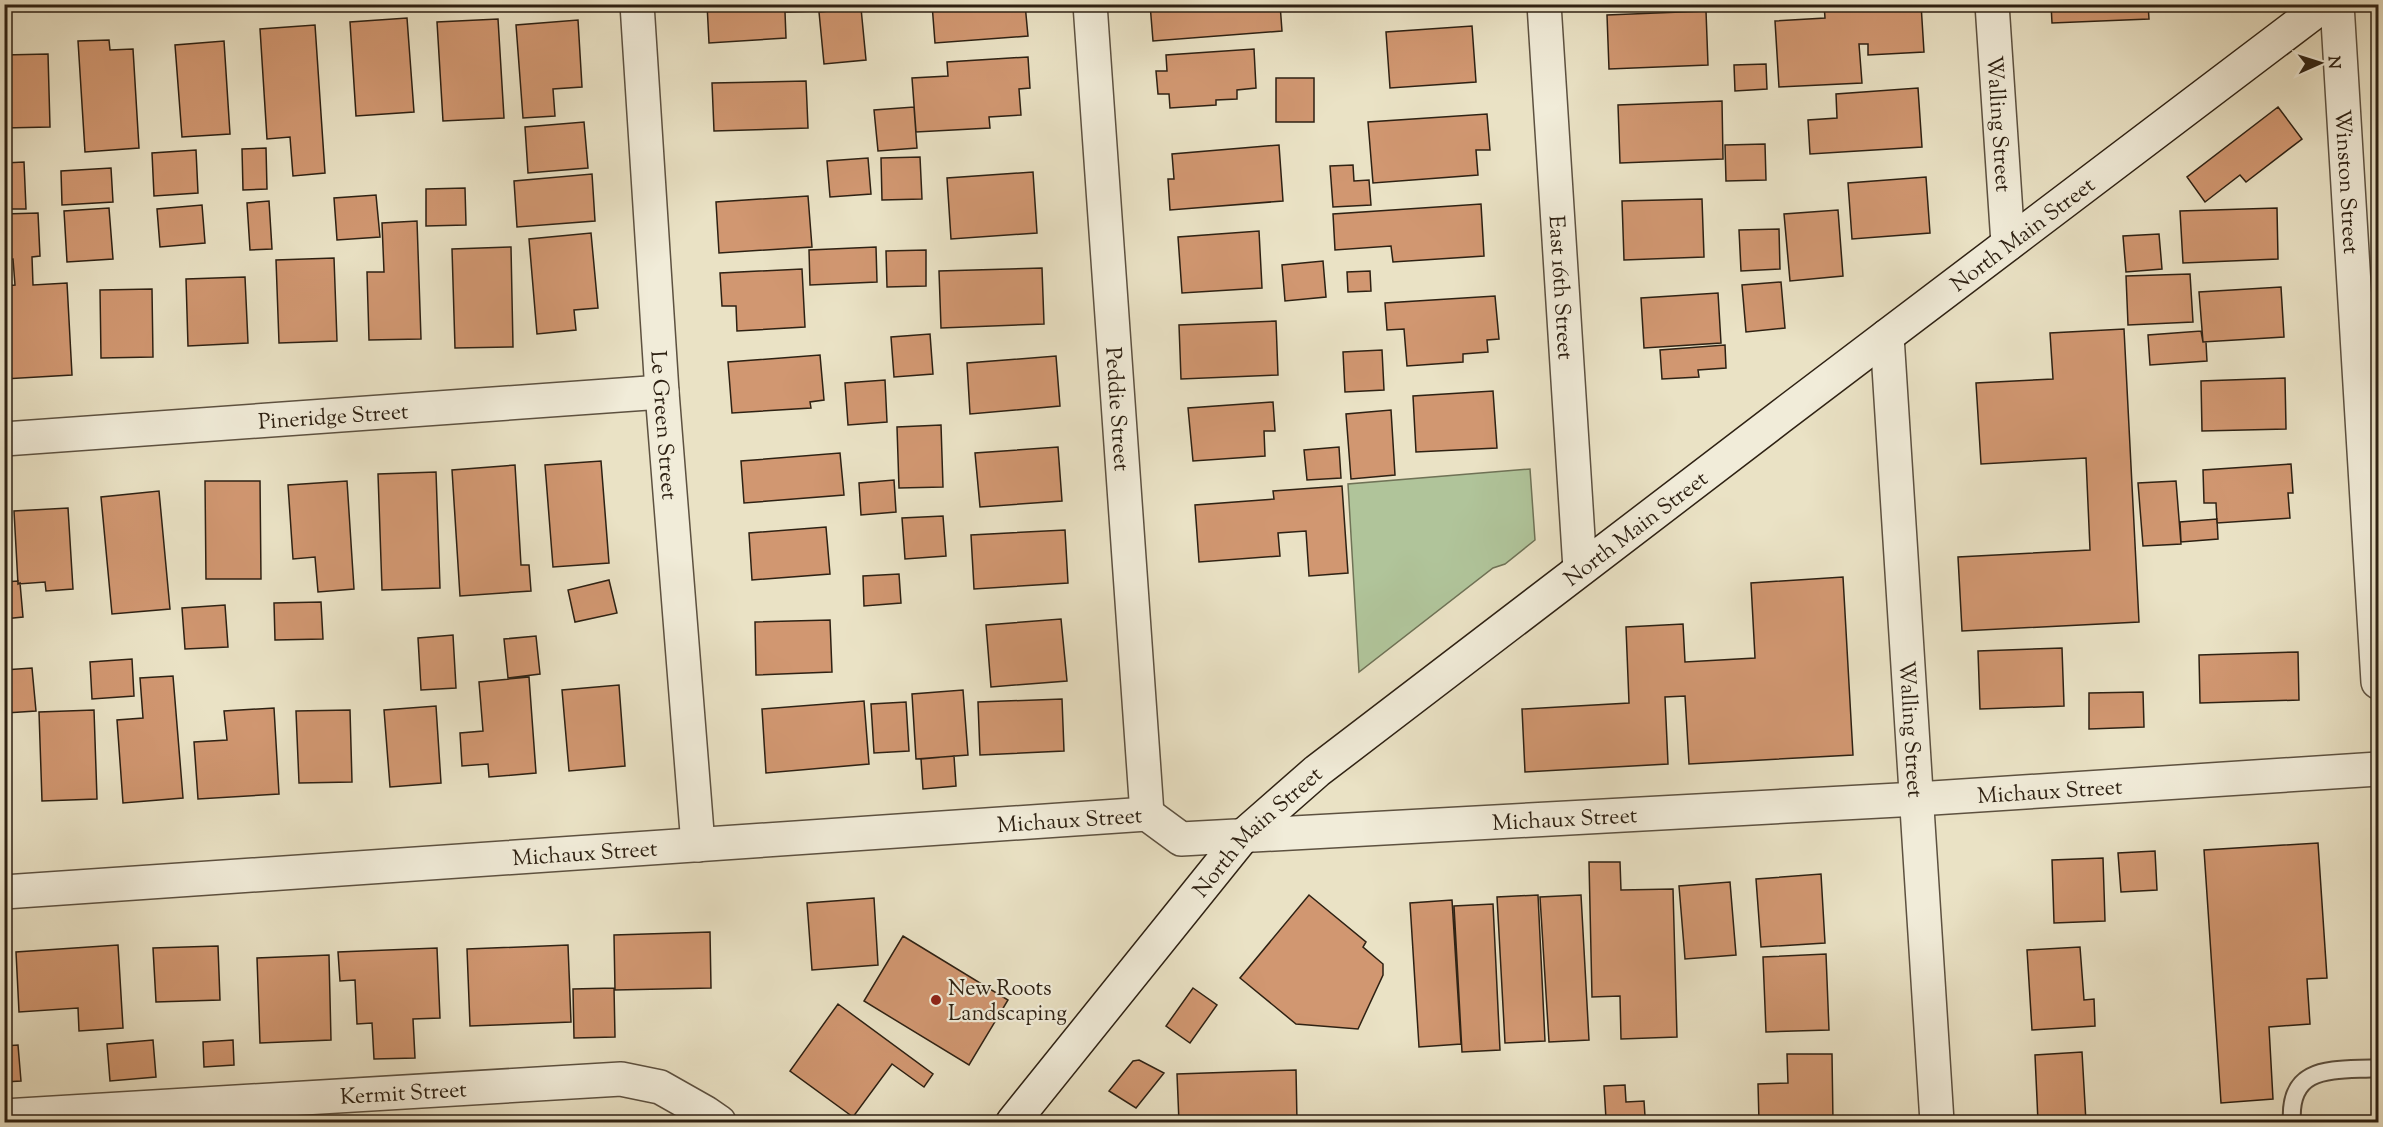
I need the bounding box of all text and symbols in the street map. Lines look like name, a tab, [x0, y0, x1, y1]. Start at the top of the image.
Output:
north arrow	[2290, 33, 2350, 93]
street label: Walling Street	[1976, 55, 2018, 194]
text: N	[2321, 55, 2344, 70]
street label: Winston Street	[2324, 108, 2365, 256]
street label: North Main Street	[1945, 170, 2103, 301]
street label: East 16th Street	[1538, 214, 1580, 361]
street label: Peddie Street	[1095, 346, 1136, 473]
street label: Le Green Street	[640, 350, 684, 502]
street label: Pineridge Street	[257, 397, 410, 440]
street label: North Main Street	[1558, 464, 1716, 596]
street label: Walling Street	[1889, 660, 1929, 799]
street label: North Main Street	[1187, 760, 1331, 906]
street label: Michaux Street	[1976, 773, 2124, 814]
street label: Michaux Street	[996, 801, 1144, 843]
street label: Michaux Street	[1491, 801, 1639, 841]
street label: Michaux Street	[511, 834, 659, 876]
place label: New Roots Landscaping	[948, 974, 1067, 1031]
marker: New Roots Landscaping	[929, 993, 943, 1007]
street label: Kermit Street	[339, 1075, 468, 1115]

